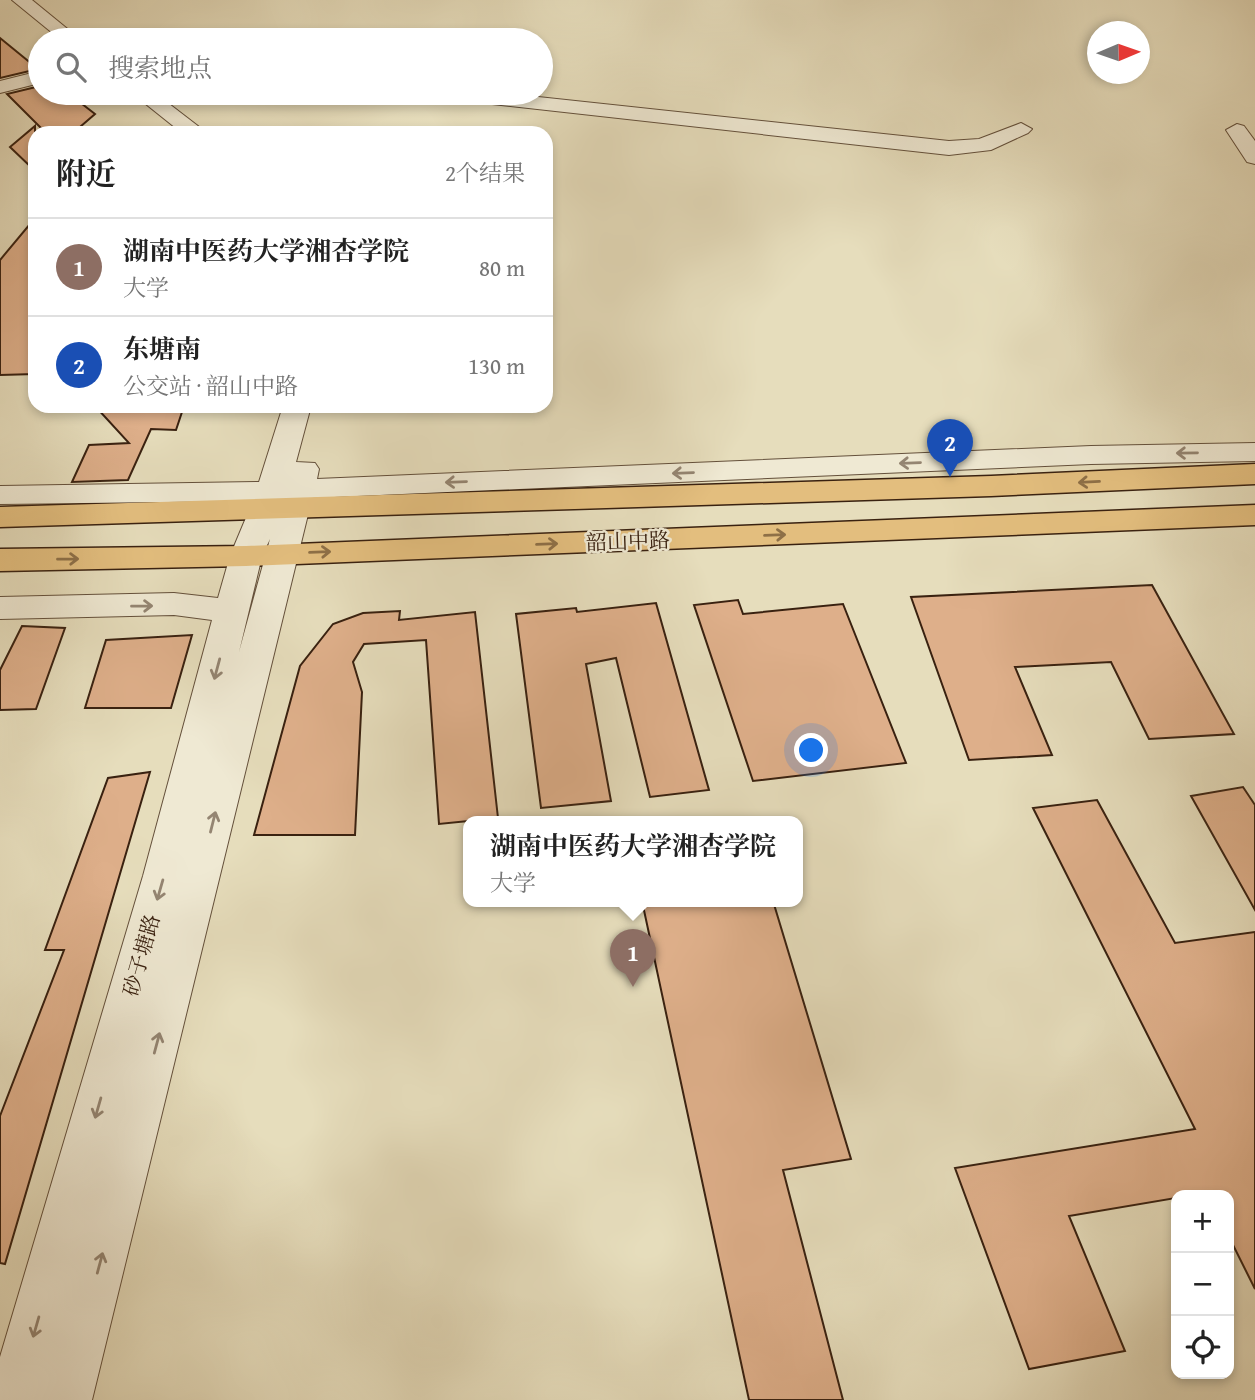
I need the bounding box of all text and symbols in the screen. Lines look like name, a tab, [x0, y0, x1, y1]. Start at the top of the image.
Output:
north arrow	[1087, 21, 1150, 84]
search box	[28, 28, 553, 105]
icon: search	[52, 48, 90, 86]
text: 搜索地点	[108, 48, 212, 87]
text: 附近	[56, 151, 116, 195]
text: 2个结果	[445, 156, 525, 189]
text: 湖南中医药大学湘杏学院	[123, 231, 409, 270]
text: 1	[73, 251, 85, 284]
text: 80 m	[479, 251, 525, 284]
text: 大学	[123, 271, 169, 304]
text: 东塘南	[123, 329, 201, 368]
text: 2	[73, 349, 85, 382]
text: 130 m	[468, 349, 525, 382]
text: 公交站 · 韶山中路	[123, 369, 298, 402]
pin: 2	[927, 419, 973, 477]
one-way arrow	[1176, 446, 1199, 460]
one-way arrow	[899, 456, 922, 469]
one-way arrow	[672, 466, 695, 479]
one-way arrow	[1078, 475, 1101, 488]
one-way arrow	[445, 476, 468, 489]
street label: 韶山中路	[585, 524, 671, 558]
one-way arrow	[763, 529, 786, 542]
one-way arrow	[536, 537, 559, 550]
one-way arrow	[308, 545, 331, 558]
one-way arrow	[56, 552, 79, 566]
one-way arrow	[130, 599, 153, 613]
one-way arrow	[210, 657, 223, 680]
your location	[794, 733, 828, 767]
one-way arrow	[207, 811, 220, 834]
popup	[463, 816, 803, 907]
text: 湖南中医药大学湘杏学院	[490, 826, 776, 865]
text: 大学	[490, 866, 536, 899]
one-way arrow	[152, 878, 165, 900]
street label: 砂子塘路	[115, 910, 167, 1000]
pin: 1	[610, 929, 656, 987]
one-way arrow	[151, 1032, 164, 1054]
one-way arrow	[90, 1097, 103, 1119]
map controls	[1171, 1190, 1234, 1379]
button: +	[1171, 1190, 1234, 1253]
one-way arrow	[94, 1252, 107, 1275]
button: −	[1171, 1253, 1234, 1316]
one-way arrow	[28, 1316, 41, 1338]
button: locate	[1171, 1316, 1234, 1379]

